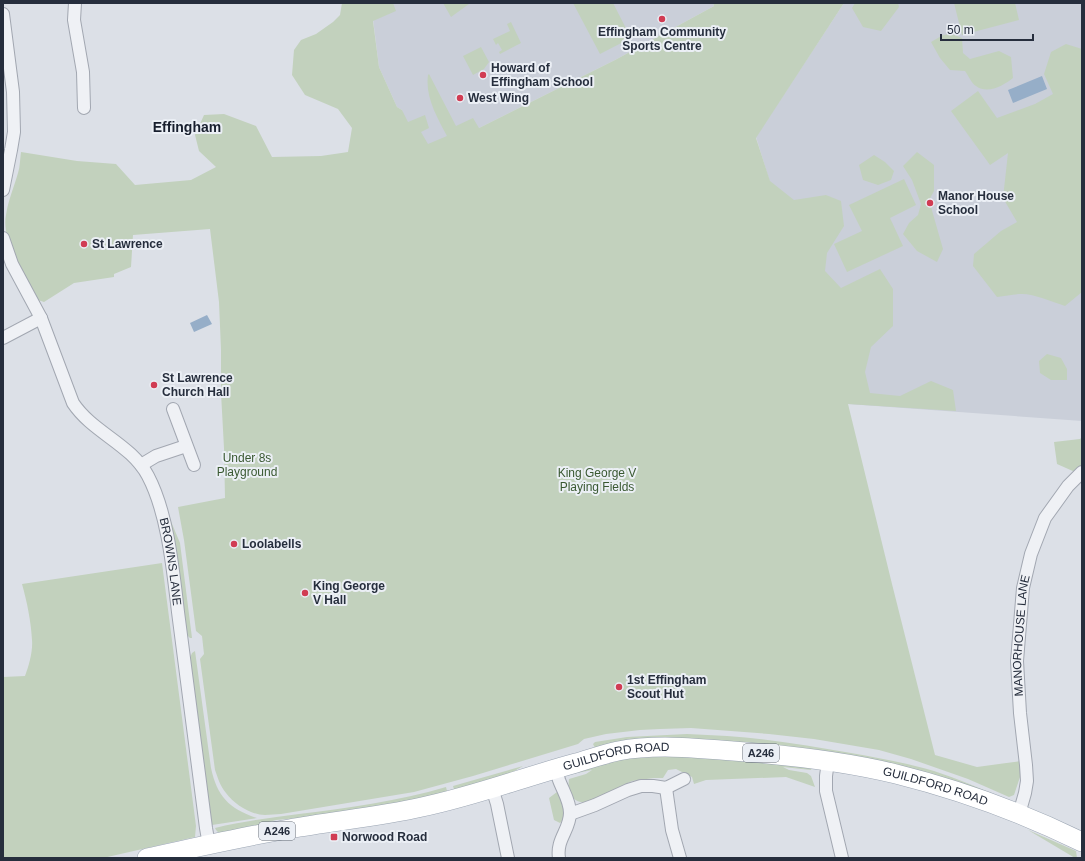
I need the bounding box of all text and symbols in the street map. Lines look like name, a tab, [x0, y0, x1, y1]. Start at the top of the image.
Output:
marker: Effingham Community Sports Centre	[657, 14, 667, 24]
scale bar	[941, 16, 1033, 42]
text: 50 m	[947, 23, 974, 37]
place label: Effingham Community Sports Centre	[598, 25, 726, 53]
place label: Howard of Effingham School	[491, 61, 593, 89]
marker: Howard of Effingham School	[478, 70, 488, 80]
place label: West Wing	[468, 91, 529, 105]
marker: West Wing	[455, 93, 465, 103]
district label: Effingham	[153, 119, 221, 135]
place label: Manor House School	[938, 189, 1014, 217]
marker: Manor House School	[925, 198, 935, 208]
place label: St Lawrence	[92, 237, 163, 251]
marker: St Lawrence	[79, 239, 89, 249]
place label: St Lawrence Church Hall	[162, 371, 233, 399]
marker: St Lawrence Church Hall	[149, 380, 159, 390]
park label: Under 8s Playground	[217, 451, 277, 479]
park label: King George V Playing Fields	[558, 466, 636, 494]
street label: BROWNS LANE	[157, 516, 184, 606]
place label: Loolabells	[242, 537, 302, 551]
marker: Loolabells	[229, 539, 239, 549]
street label: MANORHOUSE LANE	[1010, 573, 1033, 697]
place label: King George V Hall	[313, 579, 385, 607]
marker: King George V Hall	[300, 588, 310, 598]
place label: 1st Effingham Scout Hut	[627, 673, 706, 701]
marker: 1st Effingham Scout Hut	[614, 682, 624, 692]
street label: GUILDFORD ROAD	[561, 740, 670, 773]
road number: A246	[743, 744, 779, 762]
street label: GUILDFORD ROAD	[882, 764, 990, 809]
road number: A246	[259, 822, 295, 840]
place label: Norwood Road	[342, 830, 427, 844]
marker: Norwood Road	[329, 832, 339, 842]

